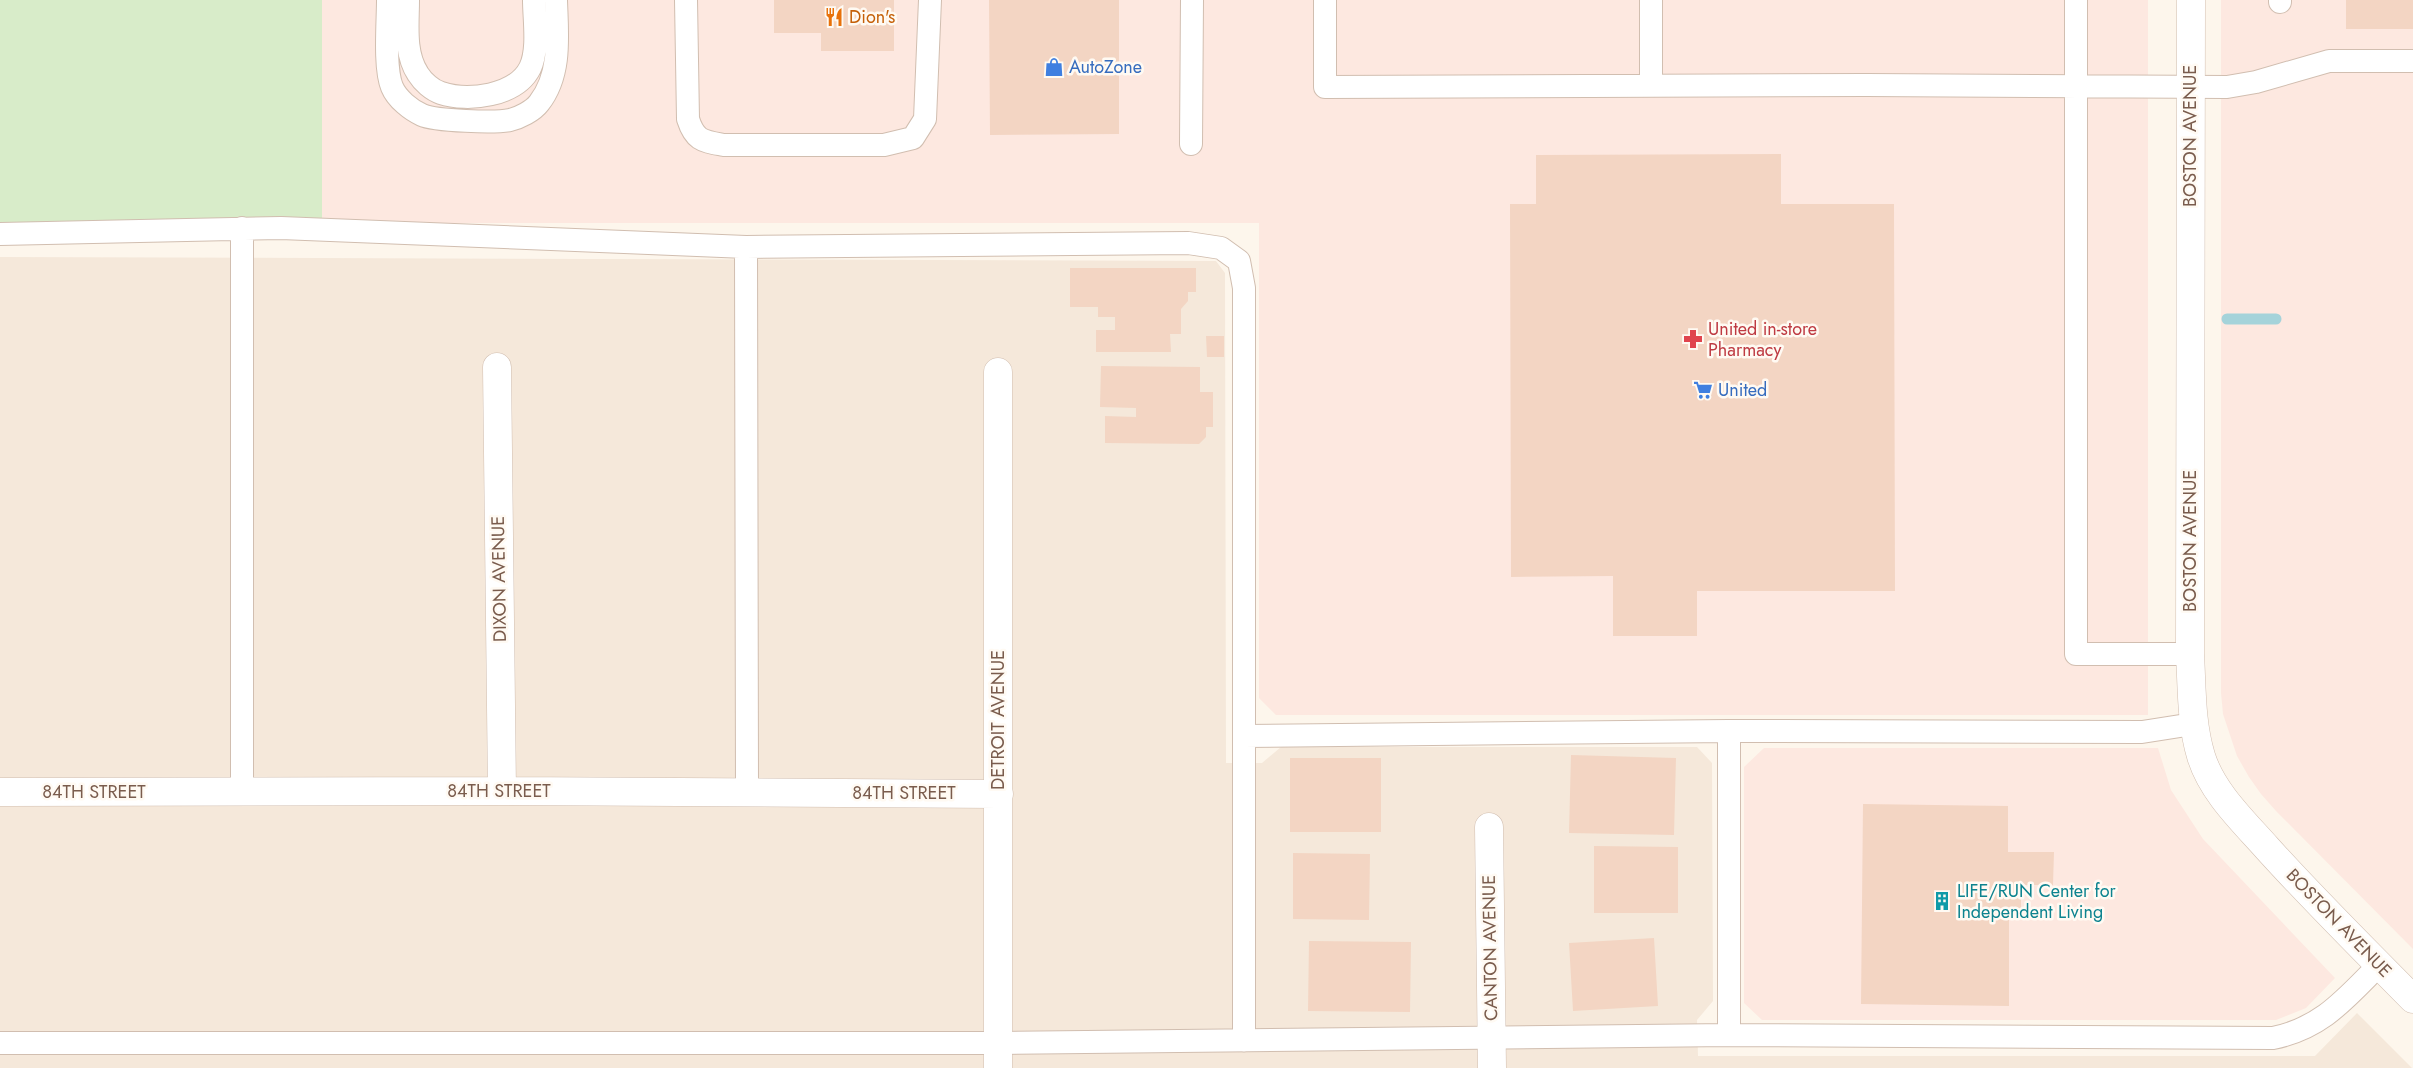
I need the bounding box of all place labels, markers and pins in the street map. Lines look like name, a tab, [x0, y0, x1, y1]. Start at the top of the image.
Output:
place label: Dion's	[849, 4, 895, 30]
restaurant icon: Dion's	[823, 6, 845, 28]
place label: AutoZone	[1069, 54, 1142, 80]
shop icon: AutoZone	[1043, 56, 1065, 78]
place label: United in-store Pharmacy	[1708, 316, 1817, 363]
pharmacy icon: United in-store Pharmacy	[1682, 328, 1704, 350]
place label: United	[1718, 377, 1767, 403]
supermarket icon: United	[1692, 379, 1714, 401]
place label: LIFE/RUN Center for Independent Living	[1957, 878, 2117, 925]
building icon: LIFE/RUN Center for Independent Living	[1931, 890, 1953, 912]

